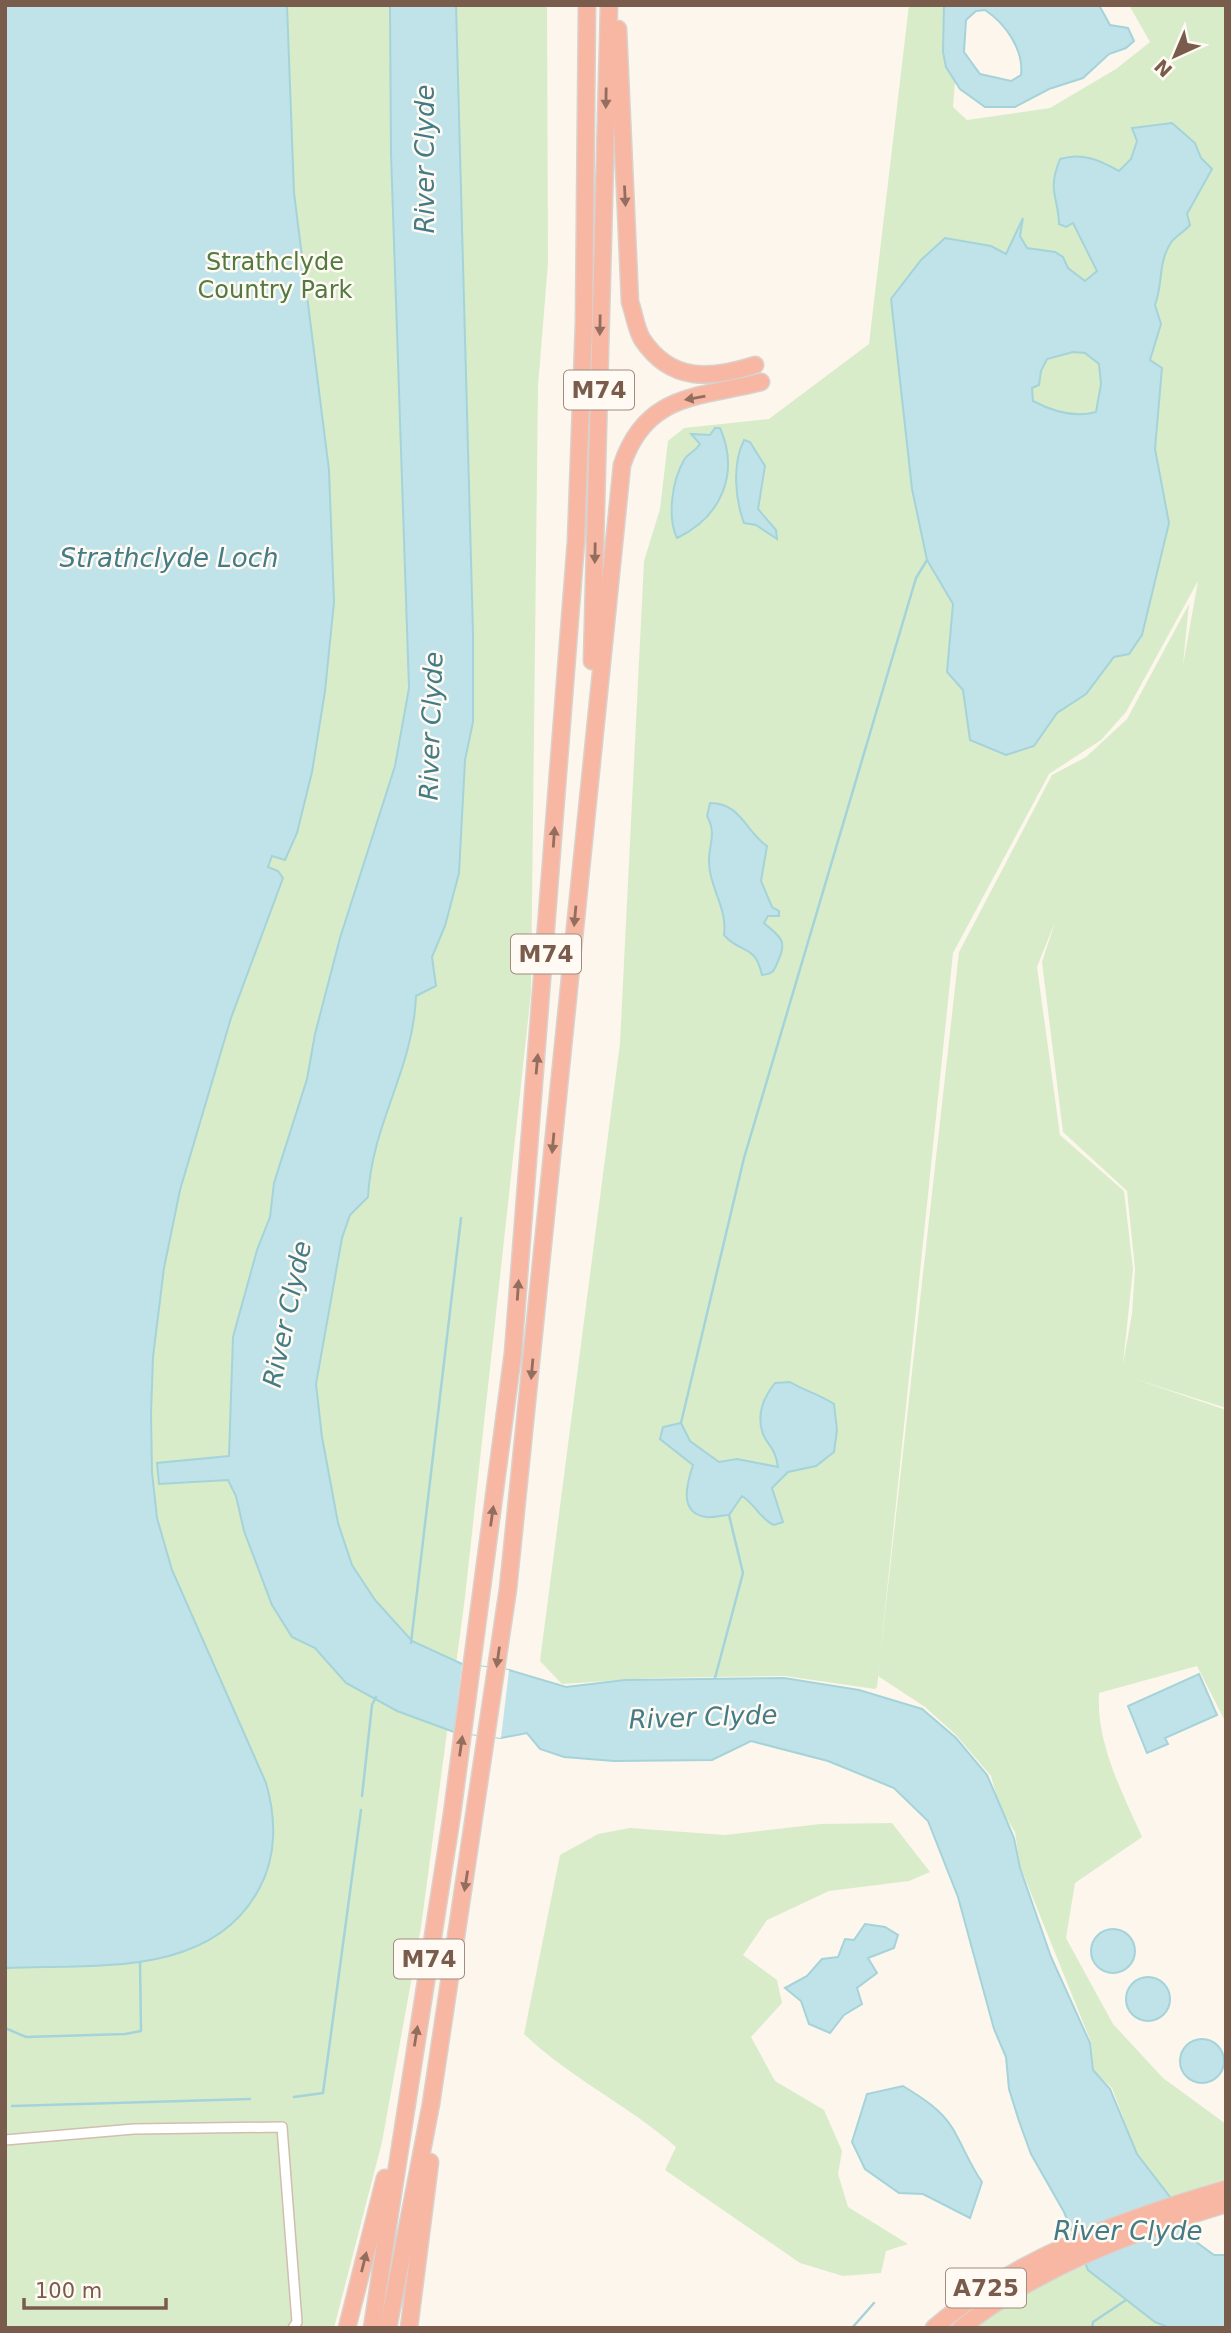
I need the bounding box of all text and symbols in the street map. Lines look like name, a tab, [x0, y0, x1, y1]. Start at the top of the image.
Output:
north arrow	[1140, 21, 1210, 91]
text: N	[1150, 55, 1177, 82]
water label: River Clyde	[410, 85, 440, 233]
one-way arrow	[601, 87, 612, 109]
one-way arrow	[620, 185, 631, 207]
park label: Strathclyde Country Park	[198, 248, 353, 304]
one-way arrow	[595, 315, 606, 337]
road number: M74	[564, 370, 634, 410]
one-way arrow	[683, 392, 705, 403]
one-way arrow	[589, 542, 600, 564]
water label: Strathclyde Loch	[60, 543, 278, 573]
water label: River Clyde	[413, 651, 449, 801]
one-way arrow	[549, 826, 560, 848]
one-way arrow	[569, 906, 580, 928]
road number: M74	[511, 934, 581, 973]
one-way arrow	[532, 1052, 543, 1074]
one-way arrow	[548, 1132, 559, 1154]
water label: River Clyde	[257, 1238, 317, 1390]
one-way arrow	[513, 1279, 524, 1301]
one-way arrow	[526, 1358, 537, 1380]
one-way arrow	[487, 1505, 498, 1527]
one-way arrow	[493, 1646, 504, 1668]
water label: River Clyde	[628, 1699, 778, 1735]
one-way arrow	[456, 1735, 467, 1757]
one-way arrow	[460, 1870, 471, 1892]
road number: M74	[394, 1940, 464, 1978]
one-way arrow	[411, 2025, 422, 2047]
water label: River Clyde	[1054, 2216, 1202, 2246]
one-way arrow	[359, 2251, 370, 2273]
scale bar	[24, 2266, 166, 2310]
road number: A725	[946, 2268, 1026, 2308]
text: 100 m	[35, 2279, 102, 2303]

